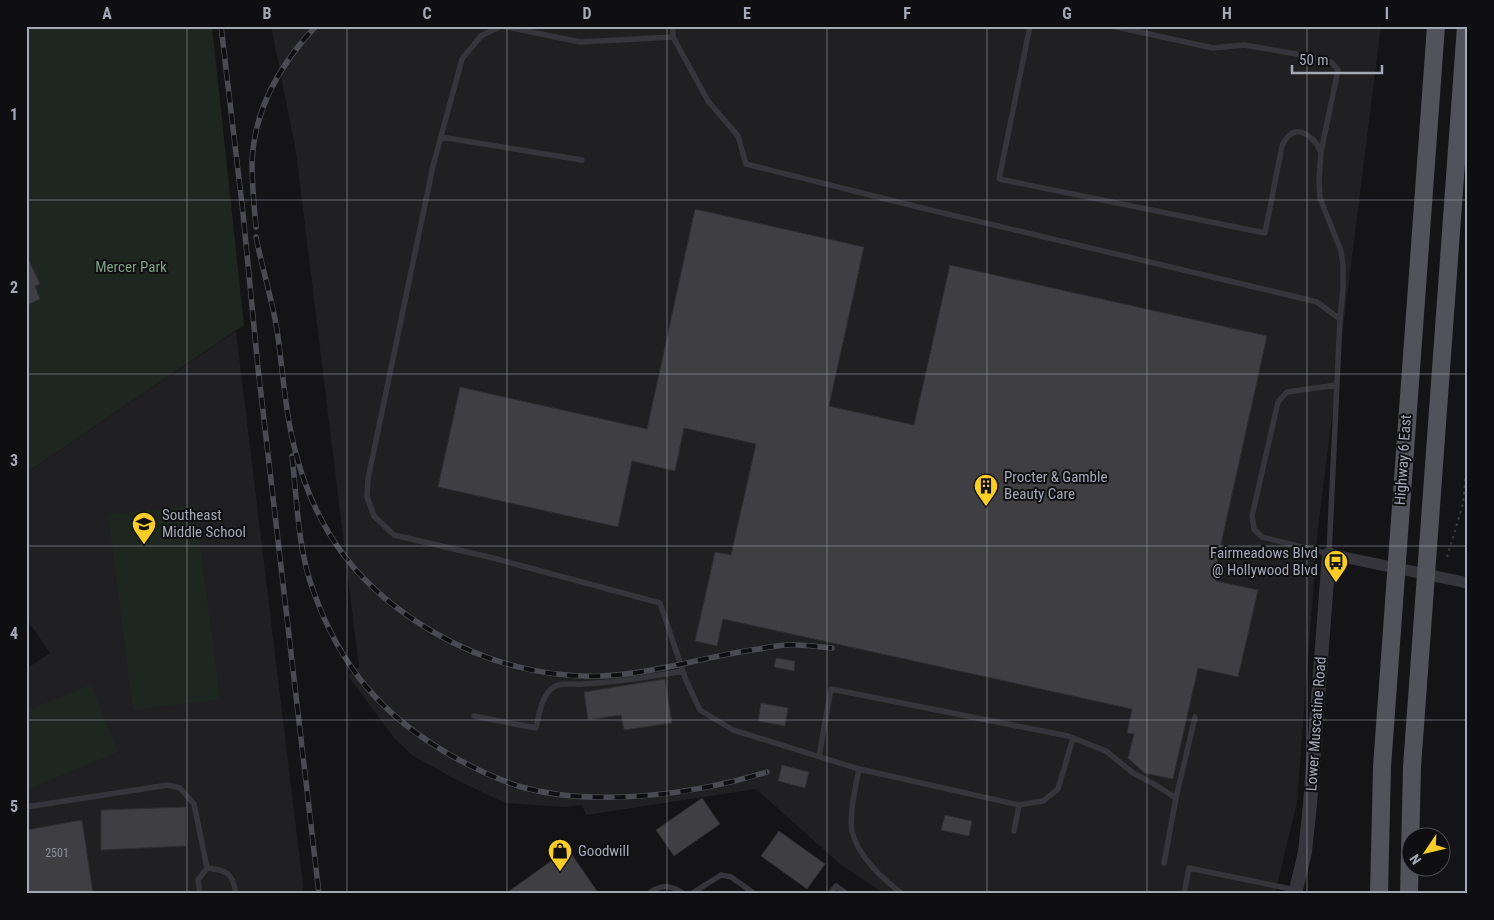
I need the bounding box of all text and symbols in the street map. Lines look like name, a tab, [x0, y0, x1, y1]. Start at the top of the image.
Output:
text: A	[102, 4, 112, 23]
text: B	[263, 4, 272, 23]
text: C	[422, 4, 432, 23]
text: D	[582, 4, 592, 23]
text: E	[743, 4, 751, 23]
text: F	[903, 4, 911, 23]
text: G	[1062, 4, 1072, 23]
text: H	[1222, 4, 1232, 23]
text: I	[1385, 4, 1389, 23]
scale bar	[1292, 42, 1382, 74]
text: 50 m	[1299, 51, 1329, 69]
text: 1	[10, 105, 18, 124]
park label: Mercer Park	[95, 258, 167, 276]
text: 2	[10, 278, 18, 297]
street label: Highway 6 East	[1391, 414, 1415, 506]
text: 3	[10, 451, 18, 470]
place label: Procter & Gamble Beauty Care	[1004, 468, 1108, 503]
building icon: Procter & Gamble Beauty Care	[973, 473, 999, 507]
place label: Southeast Middle School	[162, 506, 246, 541]
school or university icon: Southeast Middle School	[131, 511, 157, 545]
place label: Fairmeadows Blvd @ Hollywood Blvd	[1210, 544, 1318, 579]
bus stop icon: Fairmeadows Blvd @ Hollywood Blvd	[1323, 549, 1349, 583]
text: 4	[10, 624, 18, 643]
street label: Lower Muscatine Road	[1302, 656, 1330, 792]
text: 5	[10, 797, 18, 816]
north arrow	[1402, 828, 1452, 878]
shop icon: Goodwill	[547, 838, 573, 872]
place label: Goodwill	[578, 842, 629, 860]
house number: 2501	[45, 846, 69, 860]
text: N	[1406, 851, 1424, 868]

